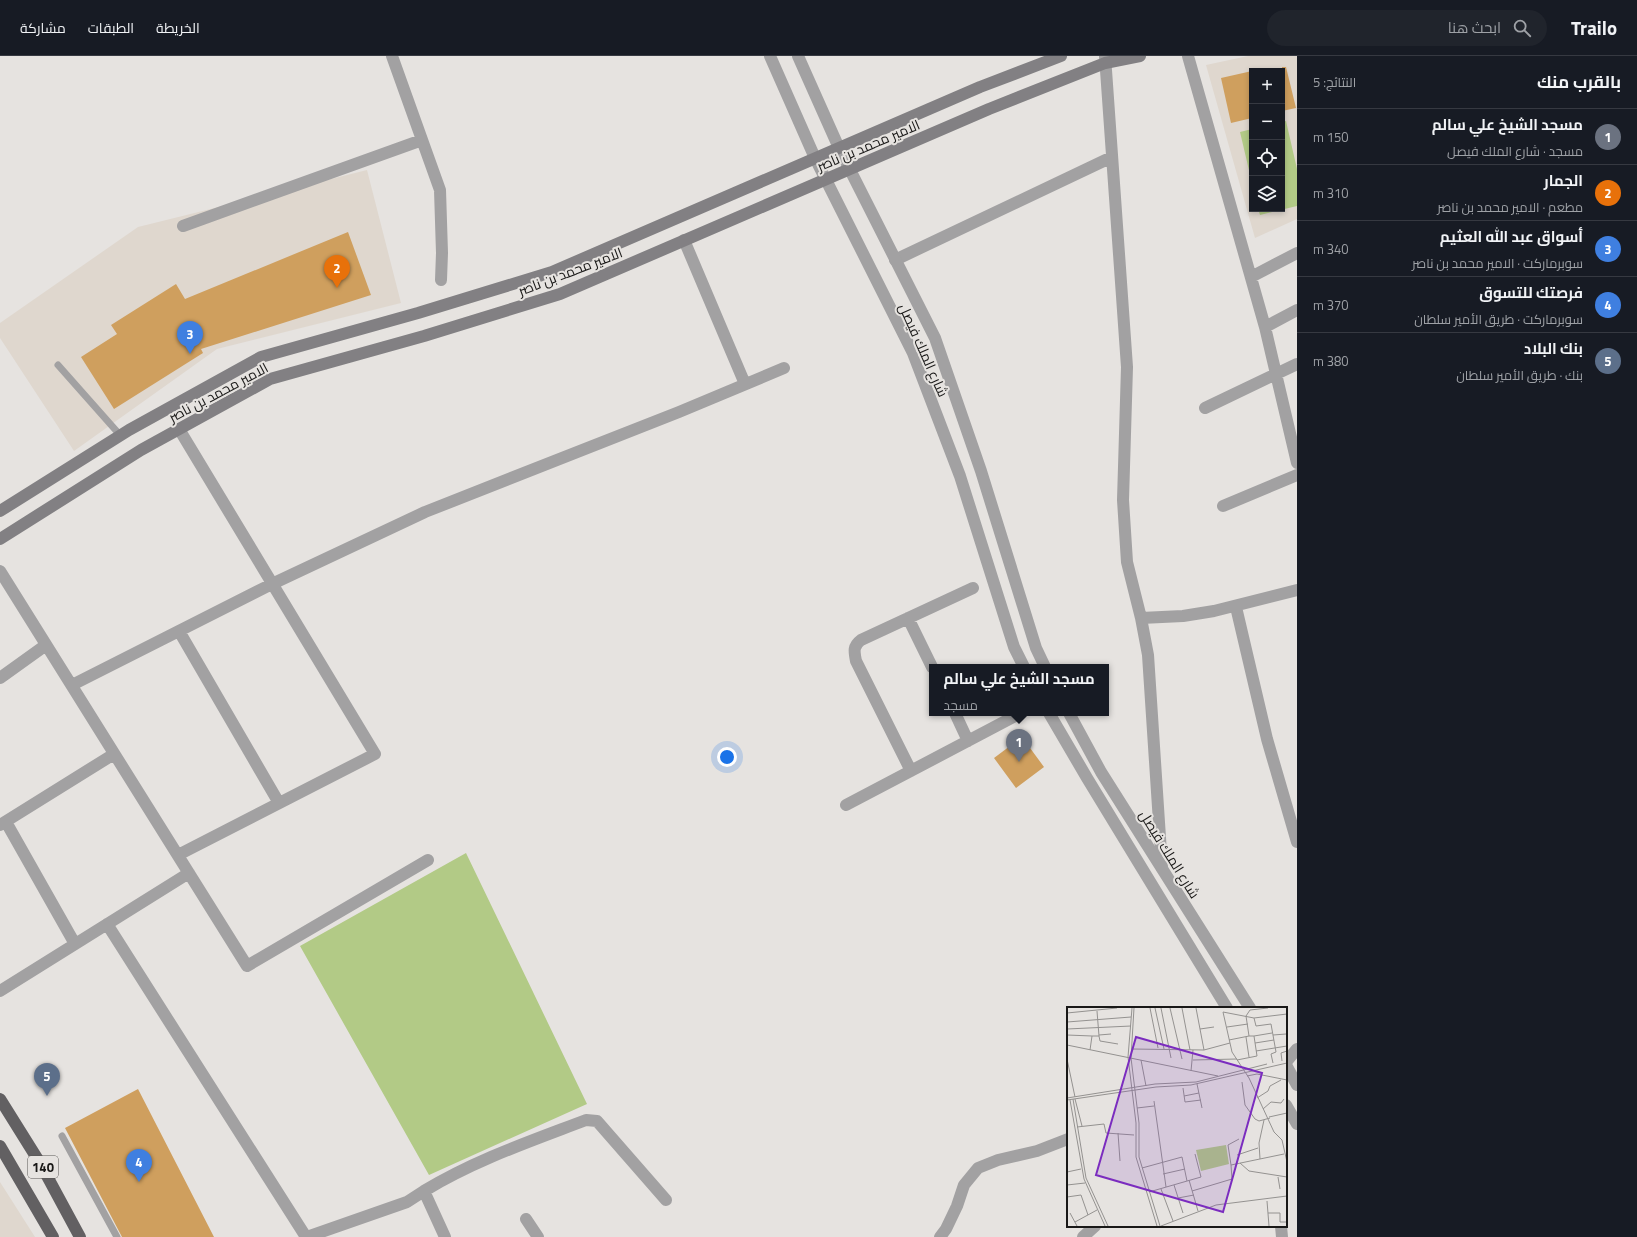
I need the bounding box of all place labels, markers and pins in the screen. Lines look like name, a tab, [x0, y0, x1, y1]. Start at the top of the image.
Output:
pin: 2	[324, 255, 350, 288]
pin: 3	[177, 321, 203, 354]
pin: 1	[1006, 729, 1032, 762]
pin: 5	[34, 1063, 60, 1096]
pin: 4	[126, 1149, 152, 1182]

